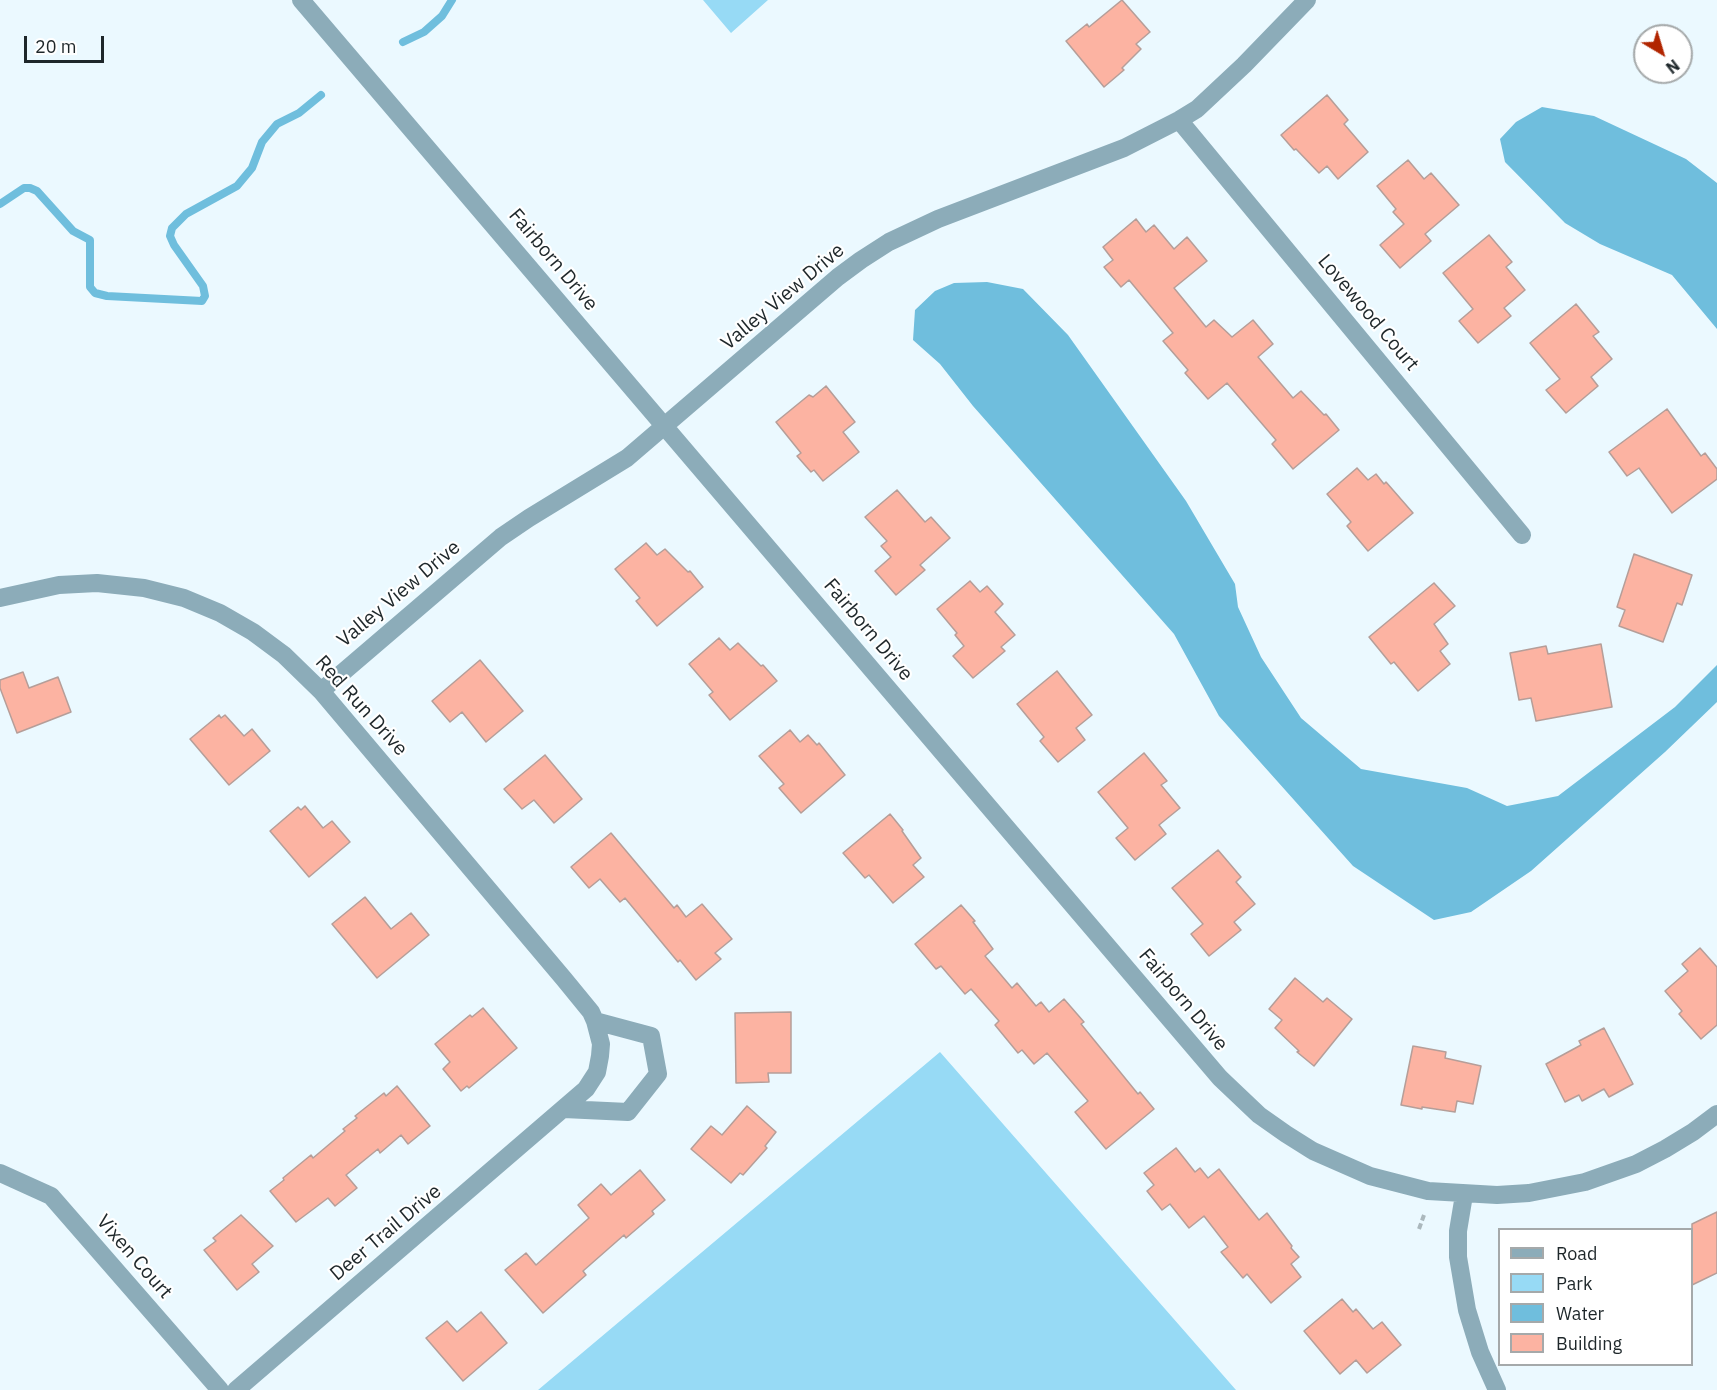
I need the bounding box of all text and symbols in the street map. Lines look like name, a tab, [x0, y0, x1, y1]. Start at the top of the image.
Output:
scale bar	[27, 24, 106, 62]
north arrow	[1633, 24, 1693, 84]
text: 20 m	[35, 35, 77, 58]
text: N	[1662, 55, 1684, 78]
street label: Fairborn Drive	[503, 204, 603, 316]
street label: Valley View Drive	[717, 239, 849, 355]
street label: Lovewood Court	[1312, 250, 1424, 376]
street label: Valley View Drive	[333, 536, 465, 652]
street label: Fairborn Drive	[818, 574, 918, 686]
street label: Red Run Drive	[310, 651, 412, 761]
street label: Fairborn Drive	[1133, 944, 1233, 1056]
street label: Deer Trail Drive	[326, 1180, 446, 1286]
street label: Vixen Court	[91, 1210, 177, 1304]
legend	[1498, 1228, 1693, 1366]
text: Road	[1556, 1242, 1597, 1265]
text: Park	[1556, 1272, 1592, 1295]
text: Water	[1556, 1302, 1604, 1325]
text: Building	[1556, 1332, 1622, 1355]

